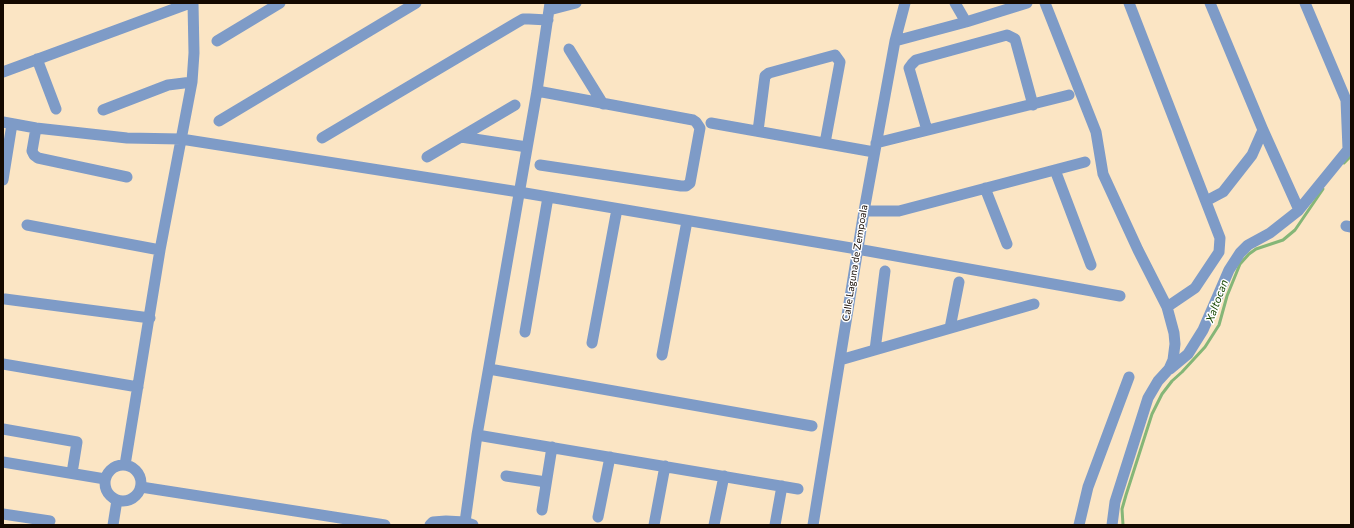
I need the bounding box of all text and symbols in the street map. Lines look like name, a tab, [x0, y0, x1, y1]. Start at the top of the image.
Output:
street label: Calle Laguna de Zempoala	[840, 204, 870, 322]
water label: Xaltocan	[1203, 278, 1231, 324]

